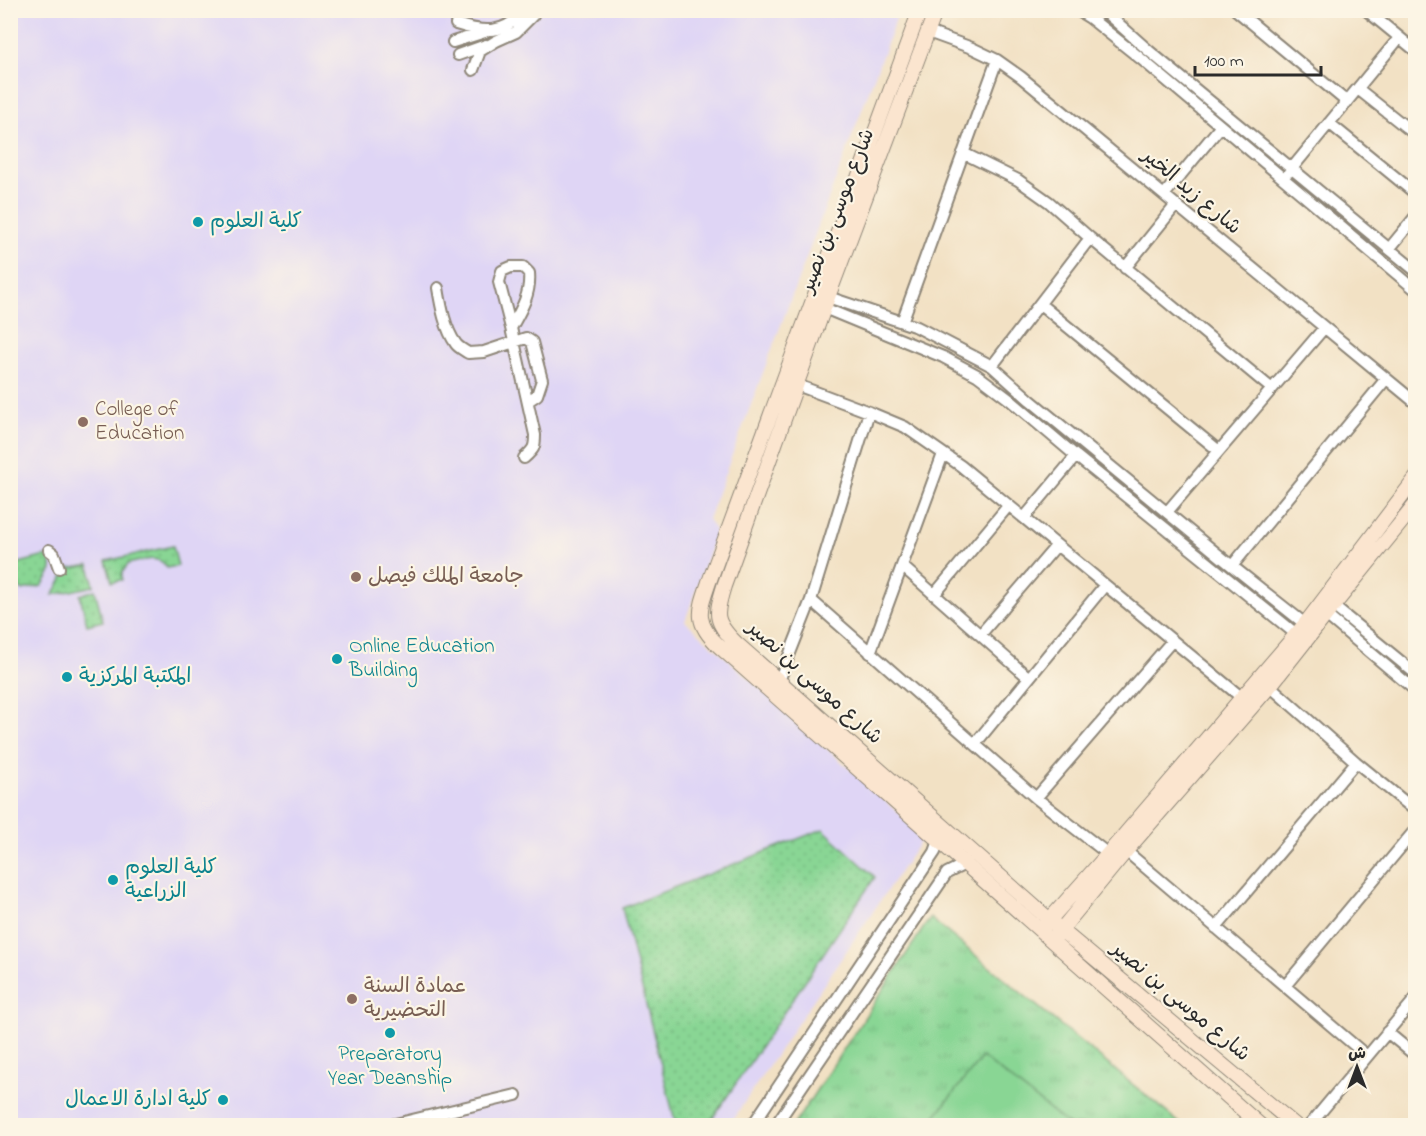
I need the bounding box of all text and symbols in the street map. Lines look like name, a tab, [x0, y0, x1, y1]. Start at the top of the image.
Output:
scale bar	[1195, 39, 1321, 77]
text: 100 m	[1204, 49, 1244, 75]
street label: شارع موسى بن نصير	[792, 125, 883, 299]
street label: شارع زيد الخير	[1133, 140, 1247, 243]
place label: كلية العلوم	[210, 207, 302, 237]
marker: كلية العلوم	[191, 215, 205, 229]
place label: College of Education	[95, 395, 184, 449]
marker: College of Education	[76, 415, 90, 429]
place label: جامعة الملك فيصل	[368, 562, 524, 592]
marker: جامعة الملك فيصل	[349, 570, 363, 584]
street label: شارع موسى بن نصير	[738, 612, 889, 752]
place label: Online Education Building	[348, 632, 495, 688]
marker: Online Education Building	[330, 652, 344, 666]
place label: المكتبة المركزية	[79, 662, 191, 692]
marker: المكتبة المركزية	[60, 670, 74, 684]
place label: كلية العلوم الزراعية	[125, 853, 217, 907]
marker: كلية العلوم الزراعية	[106, 873, 120, 887]
street label: شارع موسى بن نصير	[1102, 933, 1256, 1069]
place label: عمادة السنة التحضيرية	[364, 972, 467, 1026]
marker: عمادة السنة التحضيرية	[345, 992, 359, 1006]
marker: Preparatory Year Deanship	[383, 1026, 397, 1040]
north arrow	[1327, 1037, 1387, 1097]
place label: Preparatory Year Deanship	[328, 1040, 452, 1094]
text: ش	[1348, 1042, 1366, 1066]
place label: كلية ادارة الاعمال	[65, 1085, 211, 1115]
marker: كلية ادارة الاعمال	[216, 1093, 230, 1107]

